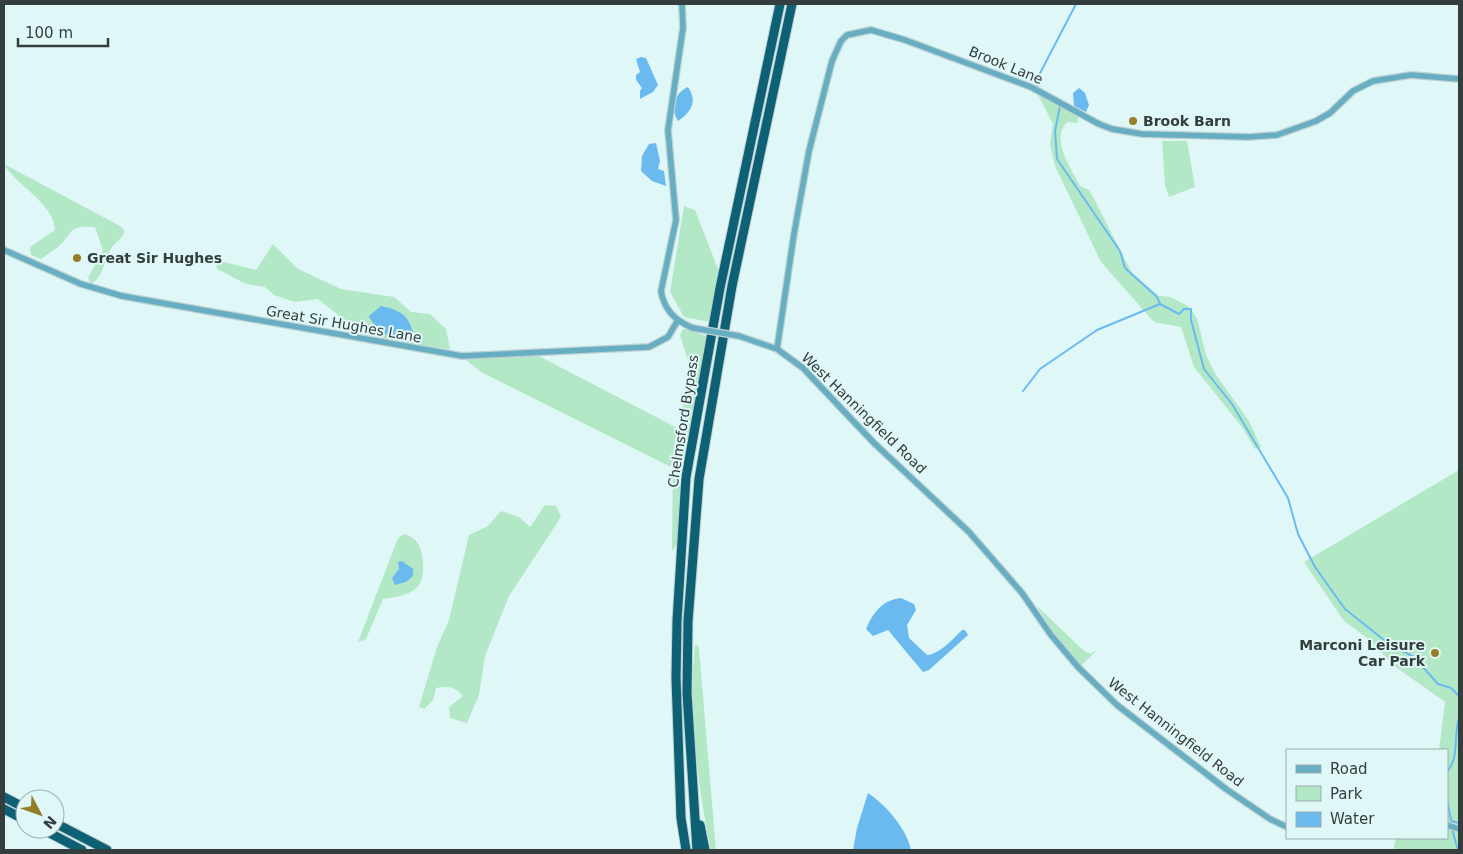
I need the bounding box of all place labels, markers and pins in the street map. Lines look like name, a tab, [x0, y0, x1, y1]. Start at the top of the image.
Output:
place label: Brook Barn	[1143, 113, 1231, 129]
marker: Brook Barn	[1127, 115, 1139, 127]
place label: Great Sir Hughes	[87, 250, 222, 266]
marker: Great Sir Hughes	[71, 252, 83, 264]
place label: Marconi Leisure Car Park	[1299, 637, 1426, 669]
marker: Marconi Leisure Car Park	[1429, 647, 1441, 659]

